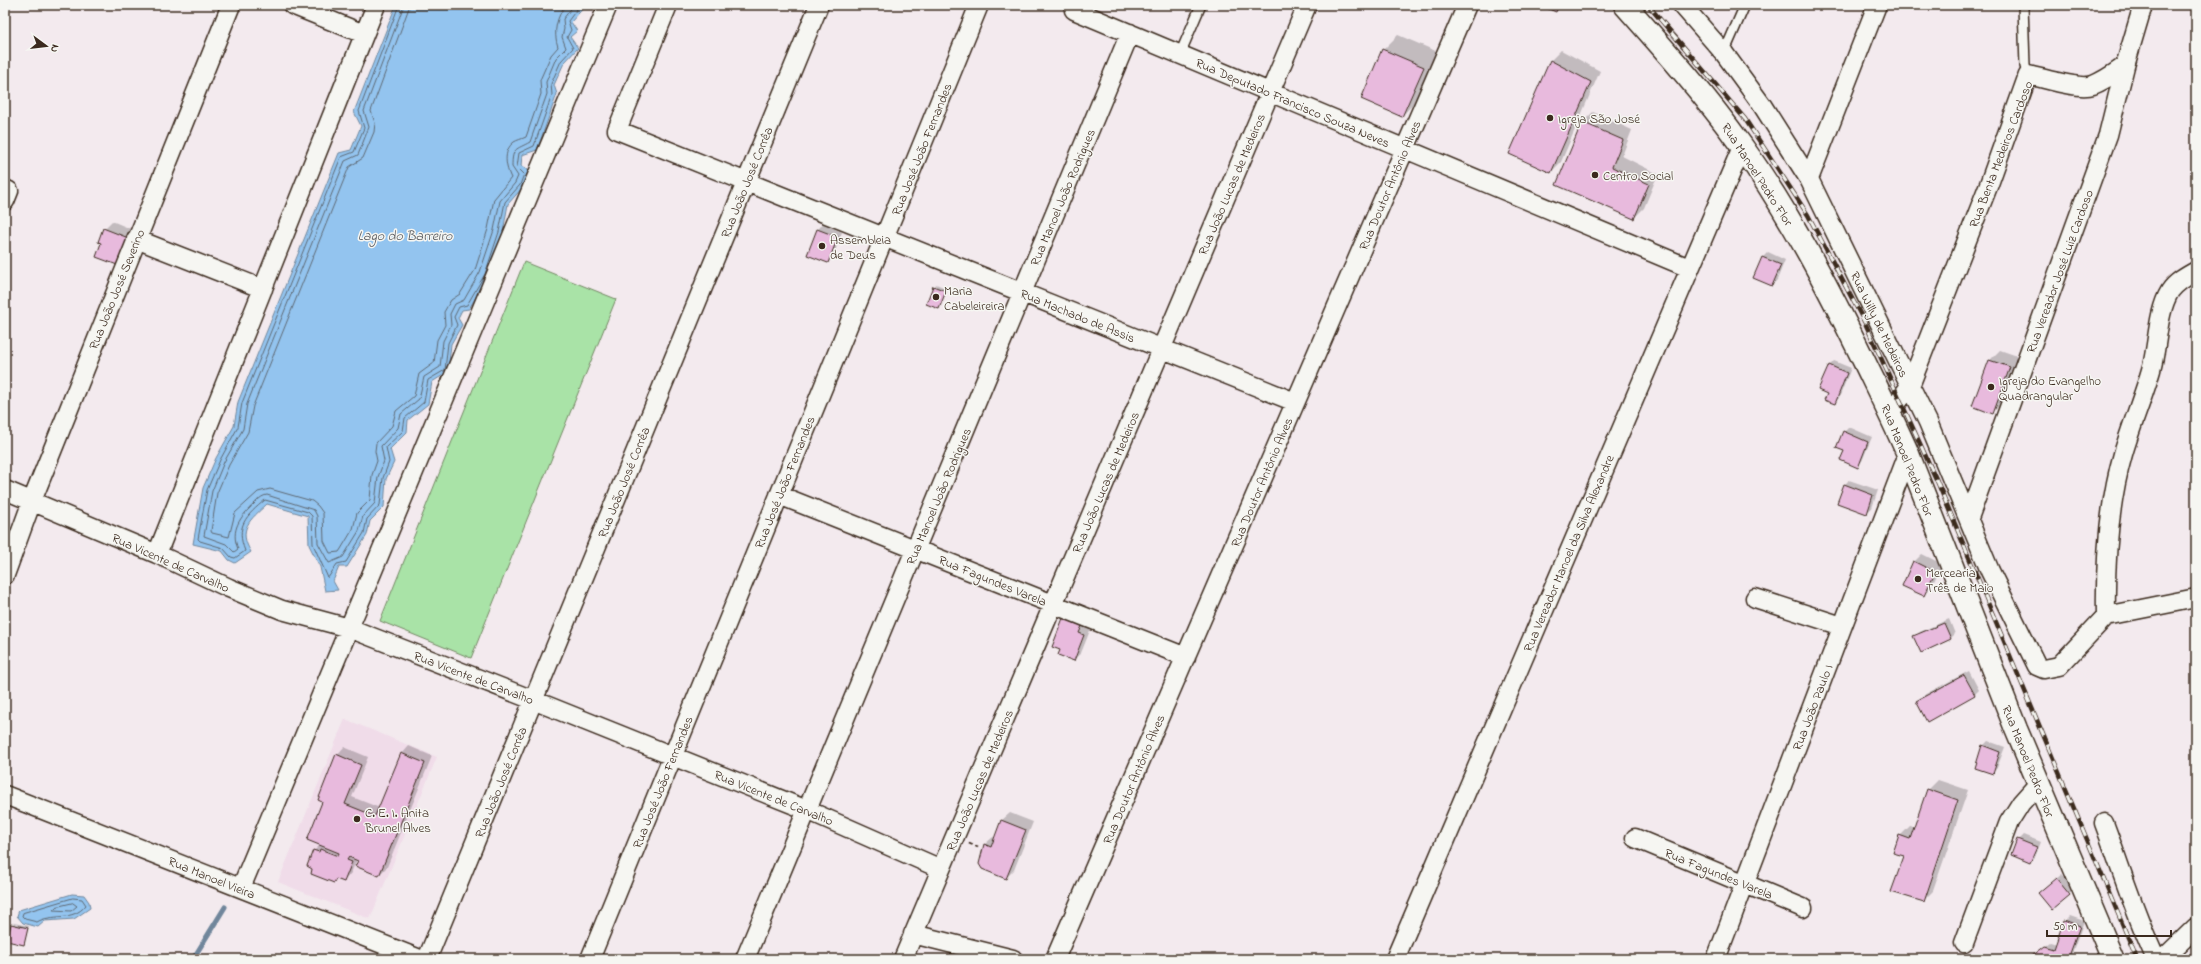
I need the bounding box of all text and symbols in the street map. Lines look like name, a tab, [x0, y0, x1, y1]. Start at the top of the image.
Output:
north arrow	[26, 26, 66, 66]
text: N	[46, 43, 63, 54]
street label: Rua Deputado Francisco Souza Neves	[1192, 54, 1393, 153]
street label: Rua Benta Medeiros Cardoso	[1965, 78, 2038, 231]
street label: Rua José João Fernandes	[887, 80, 958, 219]
street label: Rua João Lucas de Medeiros	[1194, 110, 1271, 258]
place label: Igreja São José	[1558, 110, 1640, 130]
marker: Igreja São José	[1545, 113, 1555, 123]
street label: Rua Doutor Antônio Alves	[1354, 117, 1426, 253]
street label: Rua Manoel Pedro Flor	[1716, 120, 1798, 231]
street label: Rua João José Corrêa	[716, 124, 778, 241]
street label: Rua Manoel João Rodrigues	[1026, 126, 1102, 269]
place label: Centro Social	[1603, 167, 1673, 186]
marker: Centro Social	[1590, 170, 1600, 180]
street label: Rua Vereador José Luiz Cardoso	[2022, 187, 2099, 356]
street label: Rua João José Severino	[85, 226, 150, 353]
water label: Lago do Barreiro	[358, 226, 453, 247]
place label: Assembleia de Deus	[830, 231, 891, 265]
marker: Assembleia de Deus	[817, 241, 827, 251]
street label: Rua Willy de Medeiros	[1844, 268, 1913, 382]
place label: Maria Cabeleireira	[944, 282, 1004, 316]
street label: Rua Machado de Assis	[1017, 285, 1138, 348]
marker: Maria Cabeleireira	[931, 292, 941, 302]
place label: Igreja do Evangelho Quadrangular	[1999, 372, 2101, 407]
marker: Igreja do Evangelho Quadrangular	[1986, 382, 1996, 392]
street label: Rua Manoel Pedro Flor	[1875, 402, 1938, 520]
street label: Rua João Lucas de Medeiros	[1068, 408, 1145, 556]
street label: Rua José João Fernandes	[750, 413, 821, 552]
street label: Rua Doutor Antônio Alves	[1226, 414, 1298, 550]
street label: Rua João José Corrêa	[593, 424, 655, 541]
street label: Rua Manoel João Rodrigues	[902, 425, 978, 568]
street label: Rua Vereador Manoel da Silva Alexandre	[1519, 452, 1620, 655]
street label: Rua Vicente de Carvalho	[108, 529, 233, 598]
street label: Rua Fagundes Varela	[935, 551, 1049, 613]
place label: Mercearia Três de Maio	[1926, 564, 1994, 598]
marker: Mercearia Três de Maio	[1913, 574, 1923, 584]
street label: Rua Vicente de Carvalho	[411, 647, 536, 710]
street label: Rua João Paulo I	[1788, 662, 1839, 753]
street label: Rua Manoel Pedro Flor	[1996, 703, 2059, 821]
street label: Rua João Lucas de Medeiros	[942, 706, 1019, 854]
street label: Rua Doutor Antônio Alves	[1098, 711, 1170, 847]
street label: Rua José João Fernandes	[628, 713, 699, 852]
street label: Rua João José Corrêa	[470, 724, 532, 841]
street label: Rua Vicente de Carvalho	[711, 766, 836, 831]
place label: C. E. I. Anita Brunel Alves	[364, 804, 431, 838]
marker: C. E. I. Anita Brunel Alves	[352, 814, 362, 824]
street label: Rua Fagundes Varela	[1661, 844, 1775, 906]
street label: Rua Manoel Vieira	[165, 852, 258, 905]
scale bar	[2047, 912, 2171, 938]
text: 50 m	[2053, 918, 2077, 936]

